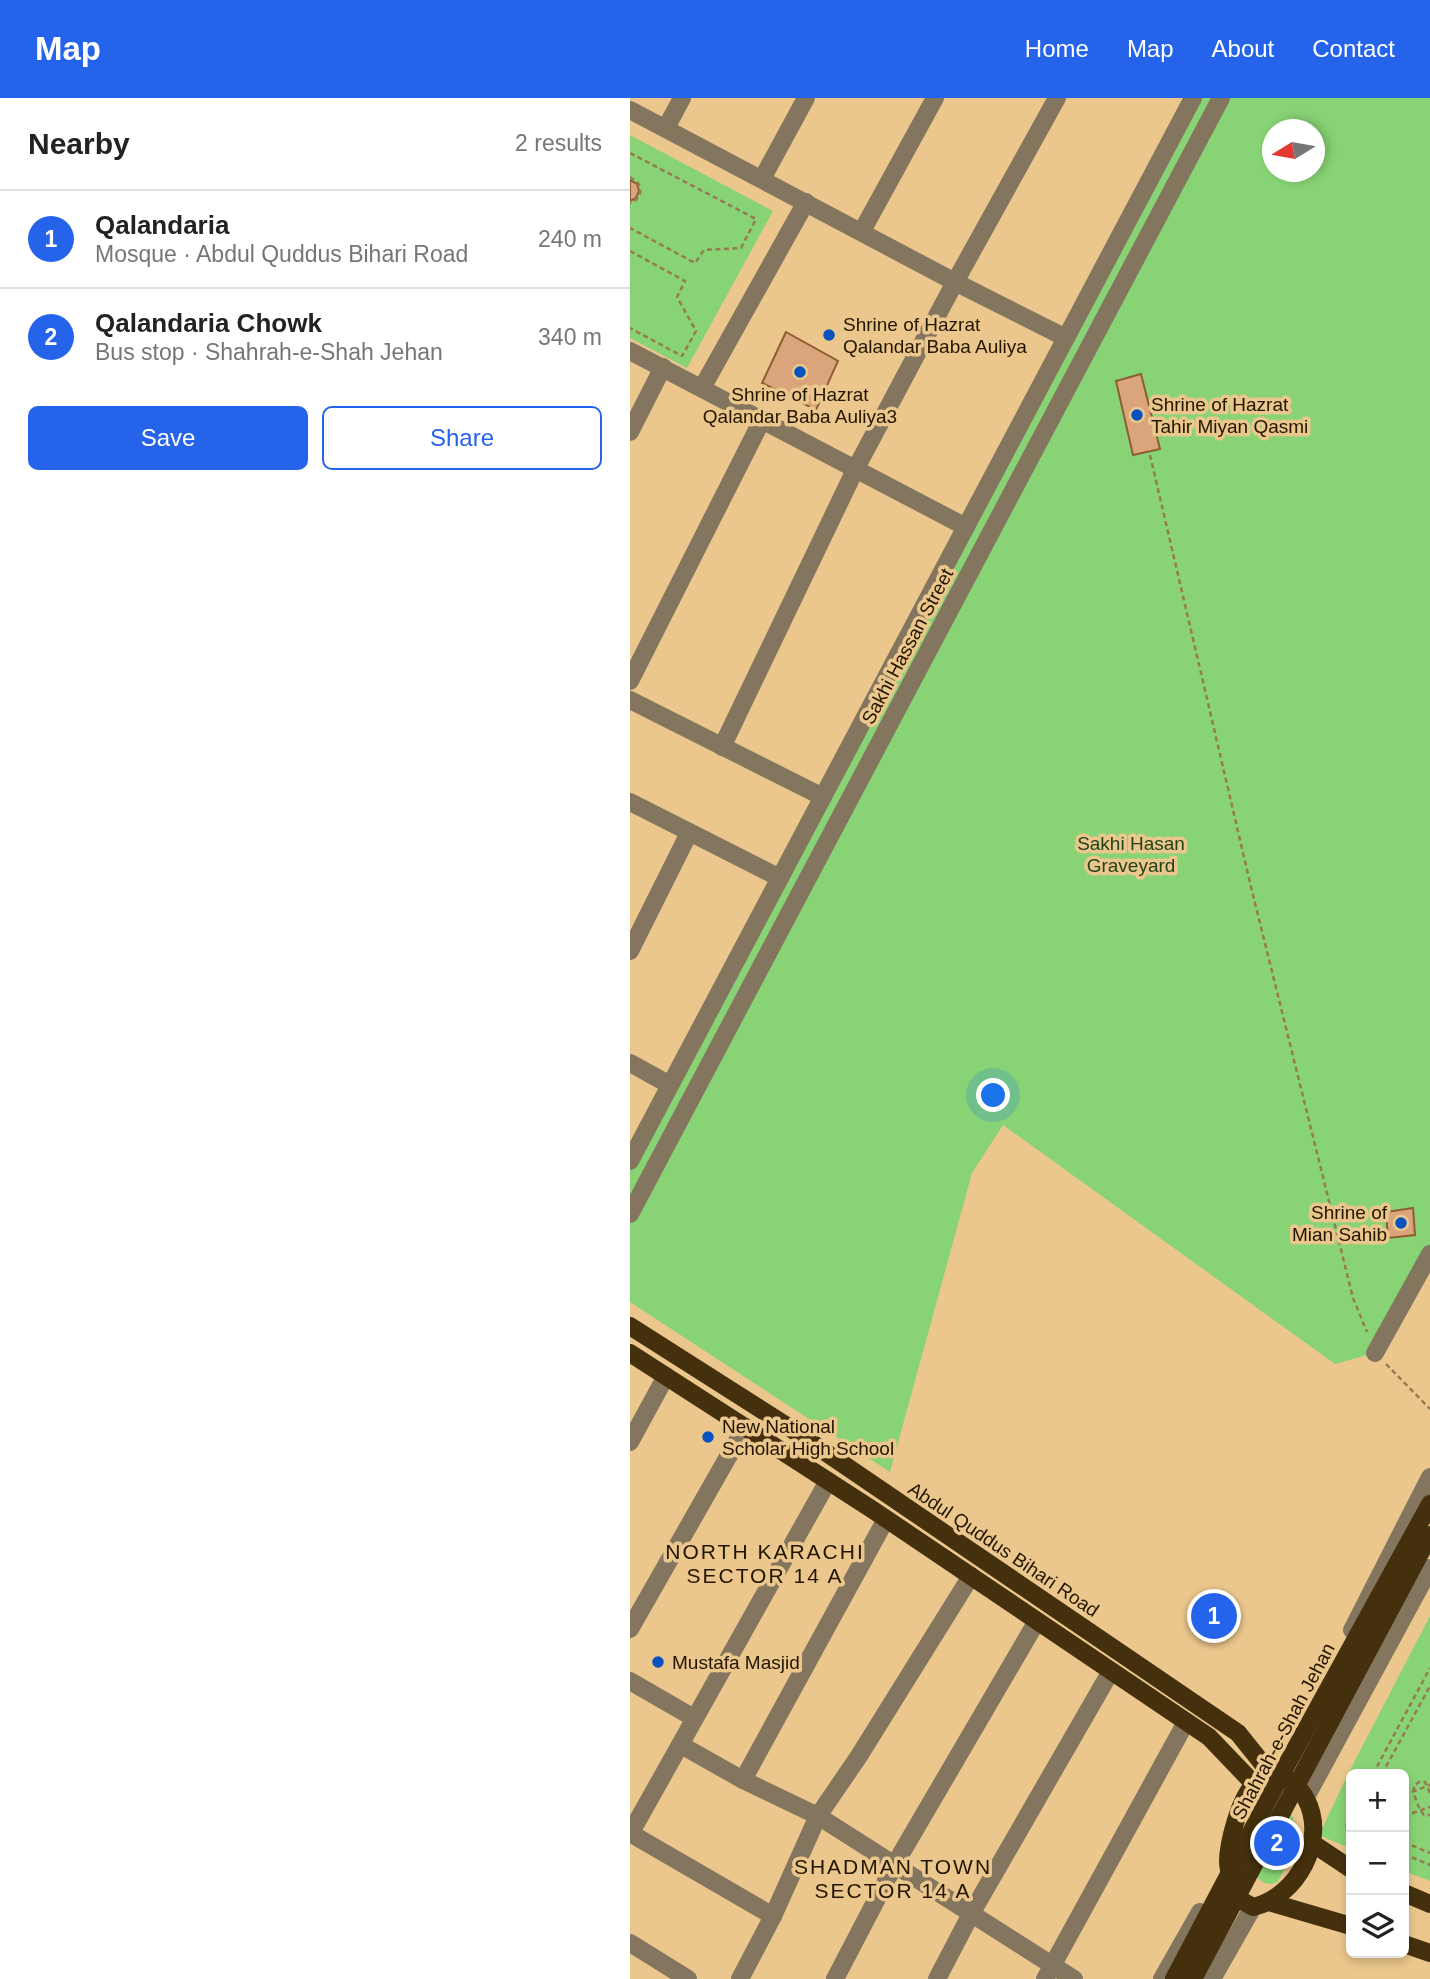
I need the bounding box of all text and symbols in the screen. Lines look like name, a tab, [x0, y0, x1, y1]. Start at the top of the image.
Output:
text: Map	[35, 30, 101, 67]
text: Home	[1025, 35, 1089, 62]
text: Map	[1127, 35, 1174, 62]
text: About	[1212, 35, 1274, 62]
text: Contact	[1312, 35, 1395, 62]
north arrow	[1262, 119, 1325, 182]
text: Nearby	[28, 127, 130, 160]
text: 2 results	[515, 130, 602, 156]
text: Qalandaria	[95, 210, 229, 240]
text: 1	[45, 226, 57, 252]
text: 240 m	[538, 226, 602, 252]
text: Mosque · Abdul Quddus Bihari Road	[95, 241, 468, 267]
text: Qalandaria Chowk	[95, 308, 322, 338]
place label: Shrine of Hazrat Qalandar Baba Auliya	[843, 314, 1027, 357]
text: 2	[45, 324, 57, 350]
text: 340 m	[538, 324, 602, 350]
marker: Shrine of Hazrat Qalandar Baba Auliya	[821, 327, 837, 343]
text: Bus stop · Shahrah-e-Shah Jehan	[95, 339, 443, 365]
marker: Shrine of Hazrat Qalandar Baba Auliya3	[792, 364, 808, 380]
place label: Shrine of Hazrat Qalandar Baba Auliya3	[703, 384, 897, 427]
place label: Shrine of Hazrat Tahir Miyan Qasmi	[1151, 394, 1308, 437]
button: Save	[28, 406, 308, 470]
button: Share	[322, 406, 602, 470]
marker: Shrine of Hazrat Tahir Miyan Qasmi	[1129, 407, 1145, 423]
street label: Sakhi Hassan Street	[858, 564, 958, 728]
park label: Sakhi Hasan Graveyard	[1077, 833, 1185, 876]
your location	[976, 1078, 1010, 1112]
place label: Shrine of Mian Sahib	[1292, 1202, 1388, 1245]
marker: Shrine of Mian Sahib	[1393, 1215, 1409, 1231]
place label: New National Scholar High School	[722, 1416, 894, 1459]
marker: New National Scholar High School	[700, 1429, 716, 1445]
street label: Abdul Quddus Bihari Road	[905, 1478, 1103, 1621]
district label: NORTH KARACHI SECTOR 14 A	[665, 1540, 865, 1587]
pin: 1	[1191, 1590, 1237, 1642]
street label: Shahrah-e-Shah Jehan	[1228, 1640, 1339, 1823]
place label: Mustafa Masjid	[672, 1652, 800, 1673]
marker: Mustafa Masjid	[650, 1654, 666, 1670]
map controls	[1346, 1769, 1409, 1958]
button: +	[1346, 1769, 1409, 1832]
pin: 2	[1254, 1817, 1300, 1869]
button: −	[1346, 1832, 1409, 1895]
district label: SHADMAN TOWN SECTOR 14 A	[794, 1855, 992, 1902]
button: layers	[1346, 1895, 1409, 1958]

